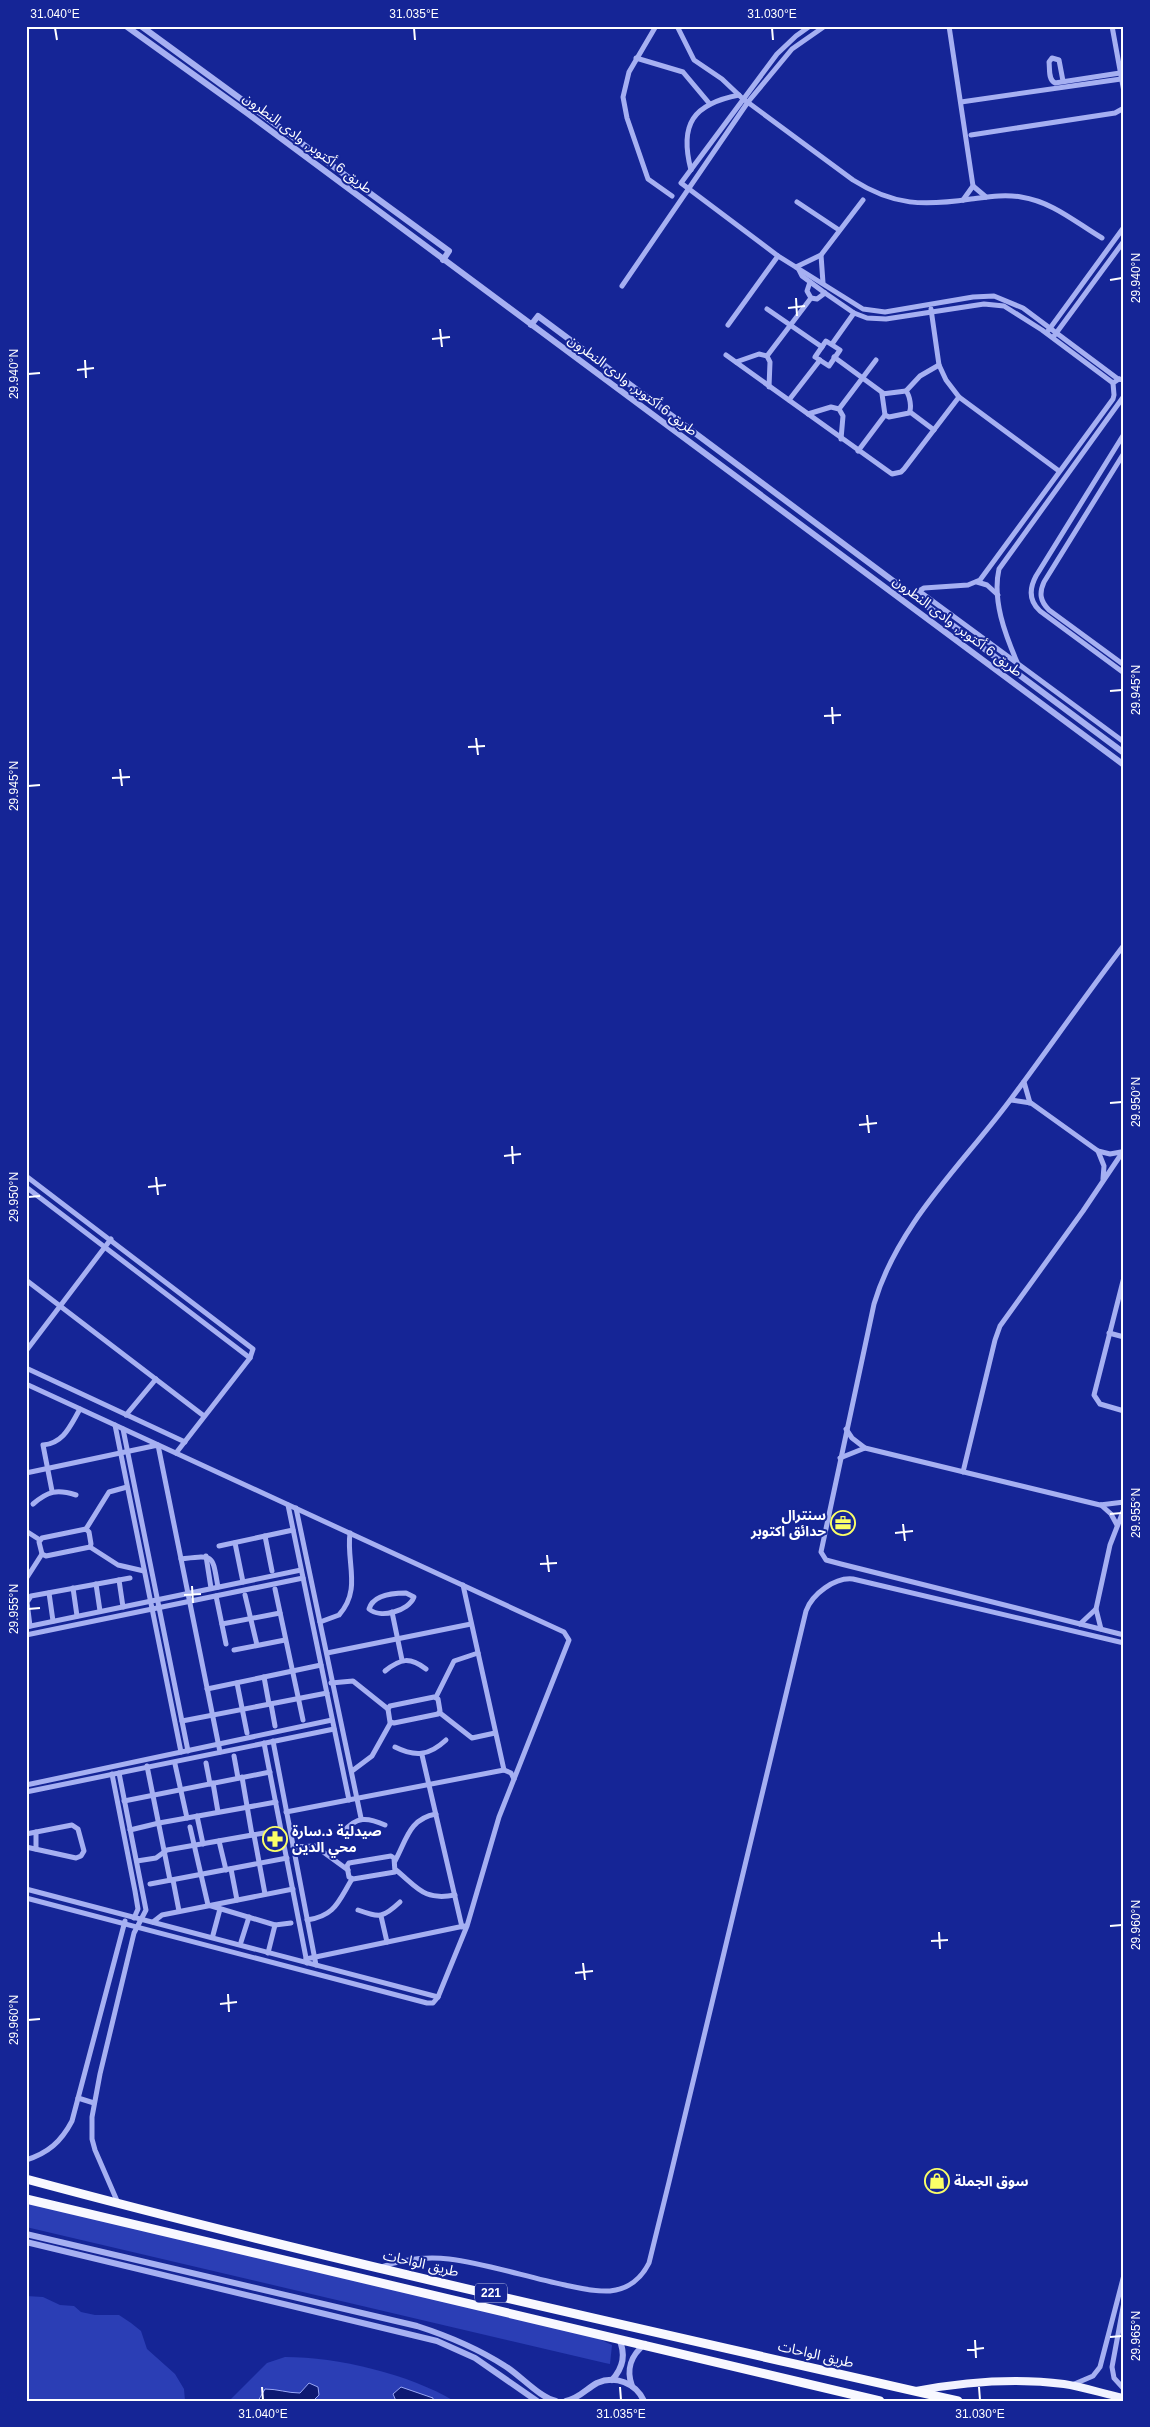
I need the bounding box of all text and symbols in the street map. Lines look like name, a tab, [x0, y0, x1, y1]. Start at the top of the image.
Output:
text: 31.040°E	[30, 7, 80, 21]
text: 31.035°E	[389, 7, 439, 21]
text: 31.030°E	[747, 7, 797, 21]
street label: طريق 6 أكتوبر, وادى النطرون	[239, 89, 376, 198]
text: 29.940°N	[1129, 253, 1143, 303]
street label: طريق 6 أكتوبر, وادى النطرون	[564, 331, 701, 440]
text: 29.940°N	[7, 349, 21, 399]
street label: طريق 6 أكتوبر, وادى النطرون	[889, 572, 1026, 681]
text: 29.945°N	[1129, 665, 1143, 715]
text: 29.945°N	[7, 761, 21, 811]
text: 29.950°N	[1129, 1077, 1143, 1127]
text: 29.950°N	[7, 1172, 21, 1222]
text: 29.955°N	[1129, 1488, 1143, 1538]
place label: سنترال حدائق اكتوبر	[750, 1507, 826, 1540]
office icon: سنترال حدائق اكتوبر	[830, 1510, 856, 1536]
text: 29.955°N	[7, 1584, 21, 1634]
place label: صيدلية د.سارة محي الدين	[292, 1823, 382, 1858]
pharmacy icon: صيدلية د.سارة محي الدين	[262, 1826, 288, 1852]
text: 29.960°N	[1129, 1900, 1143, 1950]
text: 29.960°N	[7, 1995, 21, 2045]
shop icon: سوق الجملة	[924, 2168, 950, 2194]
place label: سوق الجملة	[954, 2173, 1029, 2189]
street label: طريق الواحات	[381, 2247, 460, 2281]
road number: 221	[475, 2284, 507, 2302]
text: 29.965°N	[1129, 2311, 1143, 2361]
street label: طريق الواحات	[776, 2338, 855, 2372]
text: 31.040°E	[238, 2407, 288, 2421]
text: 31.035°E	[596, 2407, 646, 2421]
text: 31.030°E	[955, 2407, 1005, 2421]

